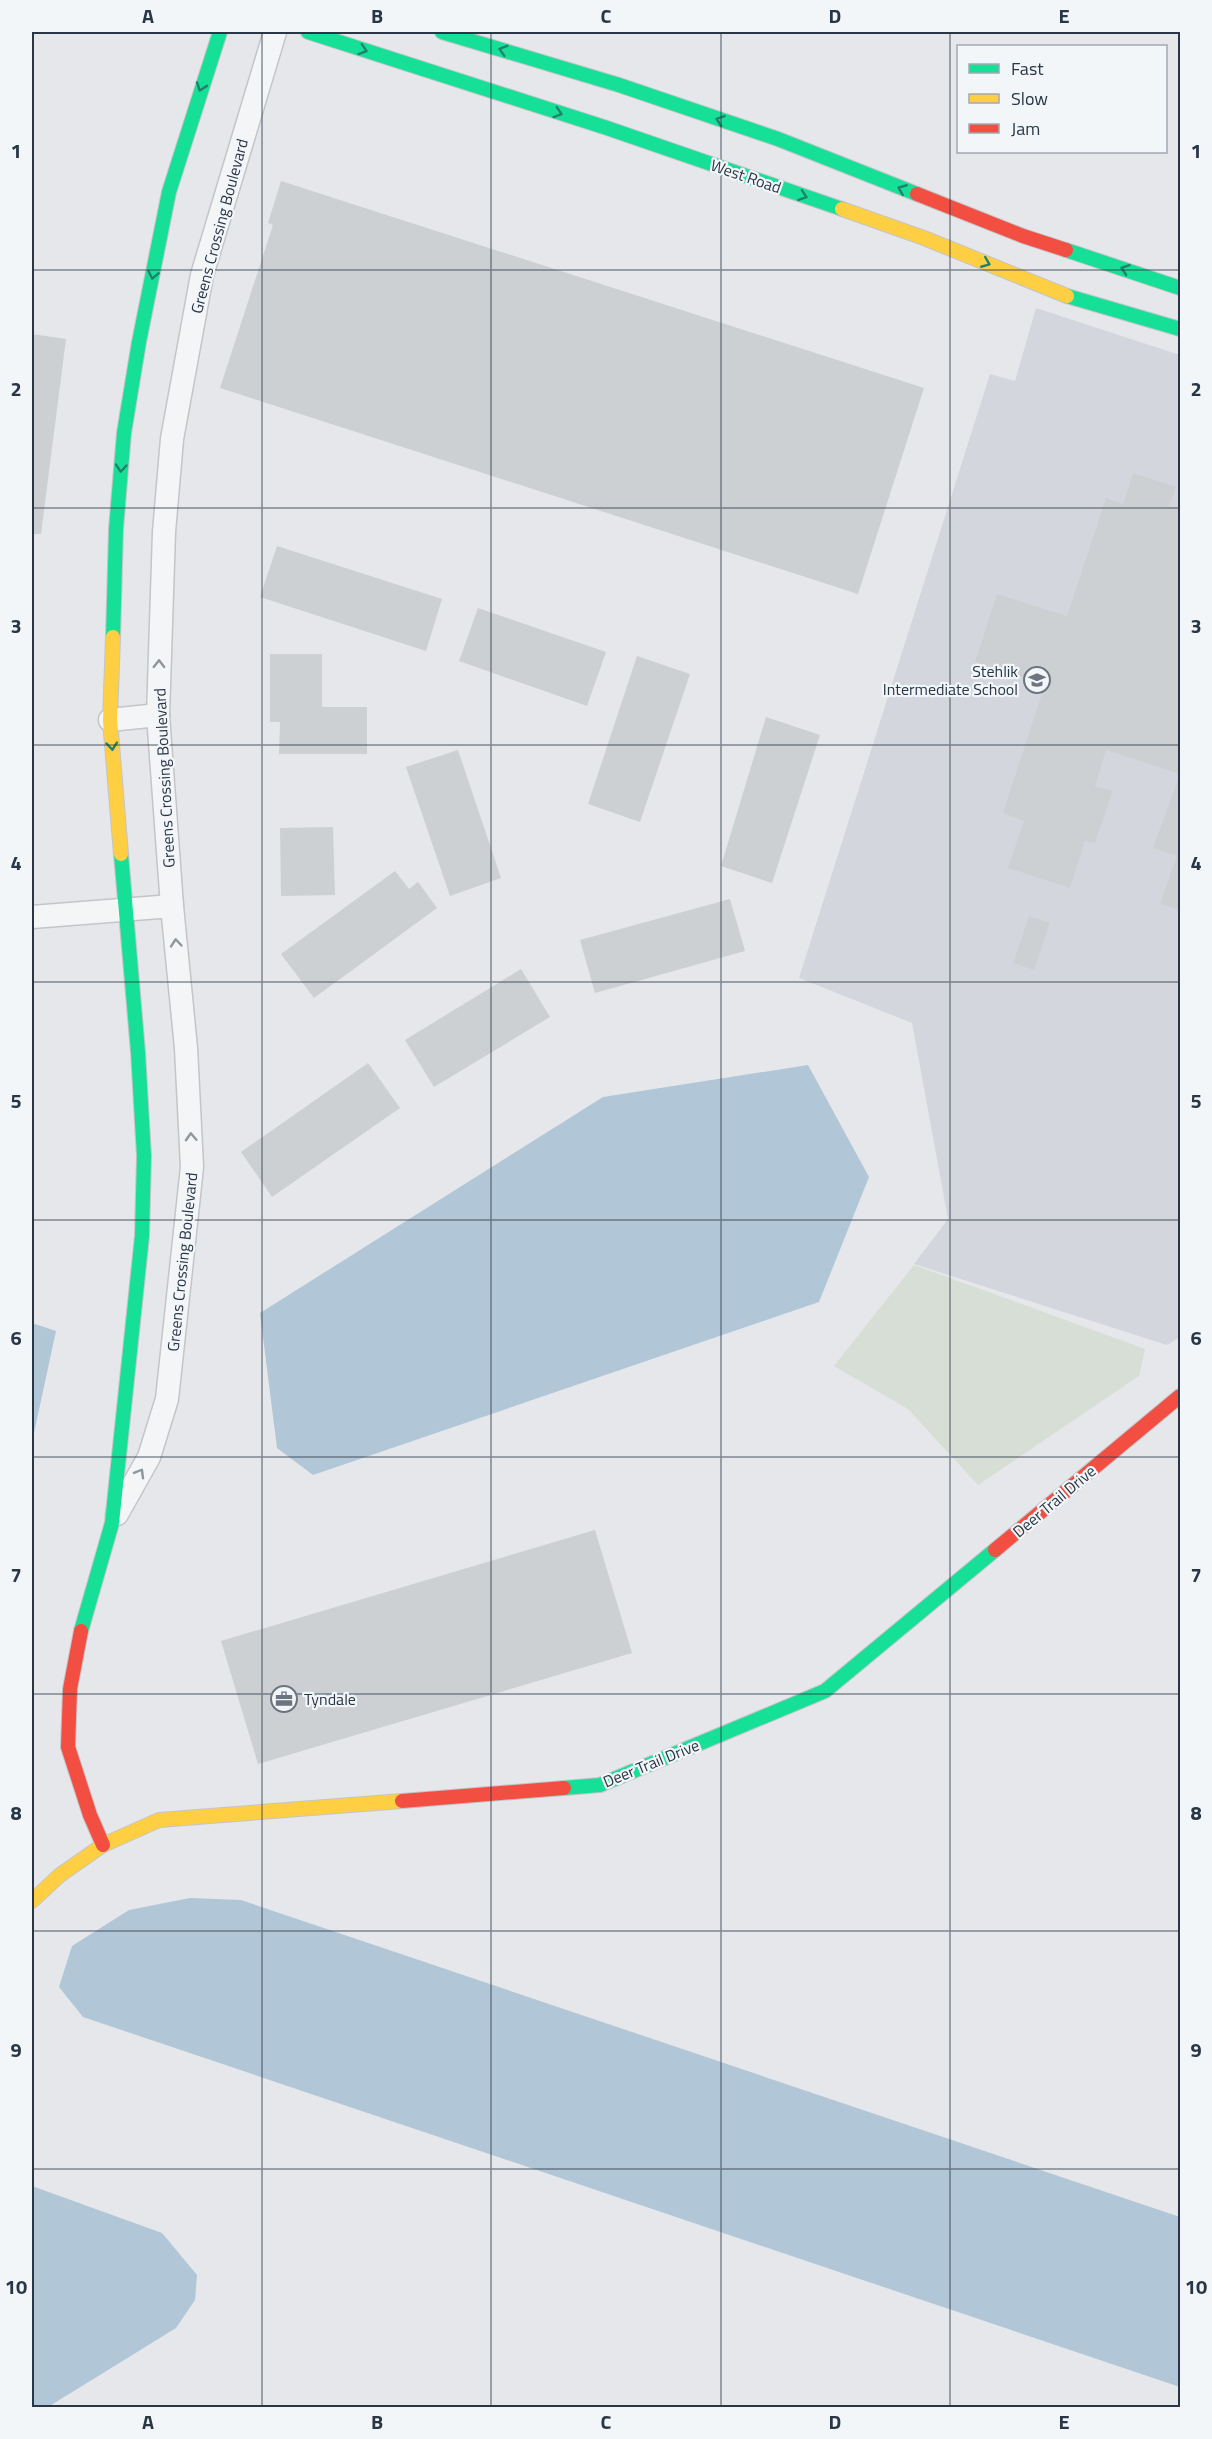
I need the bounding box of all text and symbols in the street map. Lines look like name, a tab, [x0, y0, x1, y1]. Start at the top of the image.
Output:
text: A	[142, 0, 154, 31]
text: B	[371, 0, 383, 31]
text: C	[601, 0, 612, 31]
text: D	[829, 0, 841, 31]
text: E	[1058, 0, 1070, 31]
one-way arrow	[357, 42, 368, 55]
one-way arrow	[498, 45, 509, 57]
legend	[957, 45, 1167, 153]
text: Fast	[1011, 55, 1044, 82]
one-way arrow	[196, 81, 209, 92]
text: Slow	[1011, 85, 1048, 112]
one-way arrow	[552, 106, 563, 118]
one-way arrow	[715, 114, 726, 127]
text: Jam	[1011, 115, 1040, 142]
text: 1	[10, 135, 22, 166]
text: 1	[1190, 135, 1202, 166]
street label: Greens Crossing Boulevard	[184, 136, 254, 316]
street label: West Road	[708, 153, 784, 199]
one-way arrow	[897, 184, 908, 196]
one-way arrow	[797, 188, 807, 201]
one-way arrow	[979, 256, 990, 268]
one-way arrow	[1120, 264, 1131, 276]
one-way arrow	[147, 270, 160, 280]
text: 2	[10, 373, 22, 404]
text: 2	[1190, 373, 1202, 404]
one-way arrow	[115, 463, 128, 472]
text: 3	[10, 610, 22, 641]
text: 3	[1190, 610, 1202, 641]
place label: Stehlik Intermediate School	[883, 659, 1018, 701]
one-way arrow	[153, 660, 165, 669]
school or university icon: Stehlik Intermediate School	[1022, 665, 1052, 695]
street label: Greens Crossing Boulevard	[147, 688, 181, 868]
one-way arrow	[105, 742, 118, 751]
text: 4	[10, 847, 22, 878]
text: 4	[1190, 847, 1202, 878]
one-way arrow	[170, 938, 183, 947]
text: 5	[10, 1085, 22, 1116]
text: 5	[1190, 1085, 1202, 1116]
one-way arrow	[184, 1132, 197, 1141]
street label: Greens Crossing Boulevard	[161, 1171, 203, 1353]
text: 6	[10, 1322, 22, 1353]
text: 6	[1190, 1322, 1202, 1353]
street label: Deer Trail Drive	[1007, 1459, 1101, 1543]
one-way arrow	[133, 1468, 145, 1479]
text: 7	[10, 1559, 22, 1590]
text: 7	[1190, 1559, 1202, 1590]
office icon: Tyndale	[269, 1684, 299, 1714]
place label: Tyndale	[304, 1687, 356, 1711]
street label: Deer Trail Drive	[599, 1733, 703, 1793]
text: 8	[10, 1797, 22, 1828]
text: 8	[1190, 1797, 1202, 1828]
text: 9	[10, 2034, 22, 2065]
text: 9	[1190, 2034, 1202, 2065]
text: 10	[5, 2271, 27, 2302]
text: 10	[1185, 2271, 1207, 2302]
text: A	[142, 2406, 154, 2437]
text: B	[371, 2406, 383, 2437]
text: C	[601, 2406, 612, 2437]
text: D	[829, 2406, 841, 2437]
text: E	[1058, 2406, 1070, 2437]

